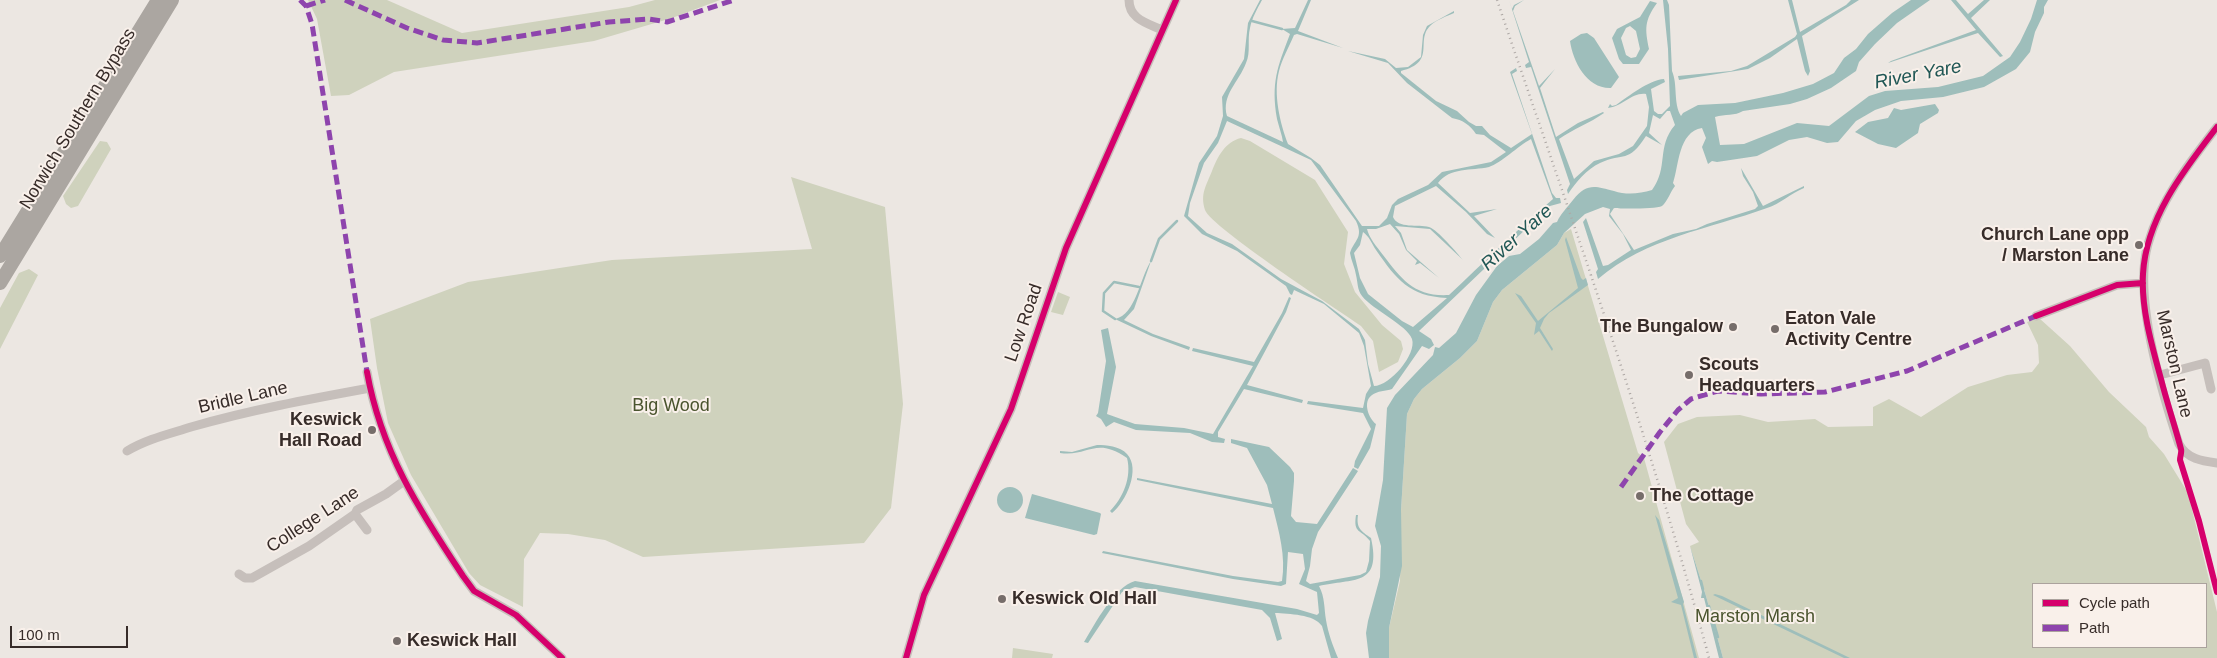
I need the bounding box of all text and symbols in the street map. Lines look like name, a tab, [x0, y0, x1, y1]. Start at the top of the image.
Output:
street label: Norwich Southern Bypass	[15, 25, 141, 213]
water label: River Yare	[1872, 55, 1964, 95]
water label: River Yare	[1477, 200, 1557, 276]
place label: Church Lane opp / Marston Lane	[1981, 224, 2129, 266]
marker: Church Lane opp / Marston Lane	[2133, 239, 2145, 251]
street label: Low Road	[1001, 281, 1047, 365]
place label: Eaton Vale Activity Centre	[1785, 308, 1912, 350]
street label: Marston Lane	[2151, 308, 2197, 420]
place label: The Bungalow	[1600, 316, 1723, 338]
marker: The Bungalow	[1727, 321, 1739, 333]
marker: Eaton Vale Activity Centre	[1769, 323, 1781, 335]
place label: Scouts Headquarters	[1699, 354, 1815, 396]
marker: Scouts Headquarters	[1683, 369, 1695, 381]
street label: Bridle Lane	[196, 377, 290, 419]
park label: Big Wood	[632, 395, 710, 417]
place label: Keswick Hall Road	[279, 409, 362, 452]
marker: Keswick Hall Road	[366, 424, 378, 436]
street label: College Lane	[263, 482, 363, 558]
place label: The Cottage	[1650, 485, 1754, 507]
marker: The Cottage	[1634, 490, 1646, 502]
legend	[2032, 583, 2207, 648]
place label: Keswick Old Hall	[1012, 588, 1157, 610]
marker: Keswick Old Hall	[996, 593, 1008, 605]
text: Cycle path	[2079, 594, 2150, 611]
park label: Marston Marsh	[1695, 606, 1815, 628]
scale bar	[12, 616, 130, 648]
text: Path	[2079, 619, 2110, 636]
text: 100 m	[18, 626, 60, 643]
place label: Keswick Hall	[407, 630, 517, 652]
marker: Keswick Hall	[391, 635, 403, 647]

